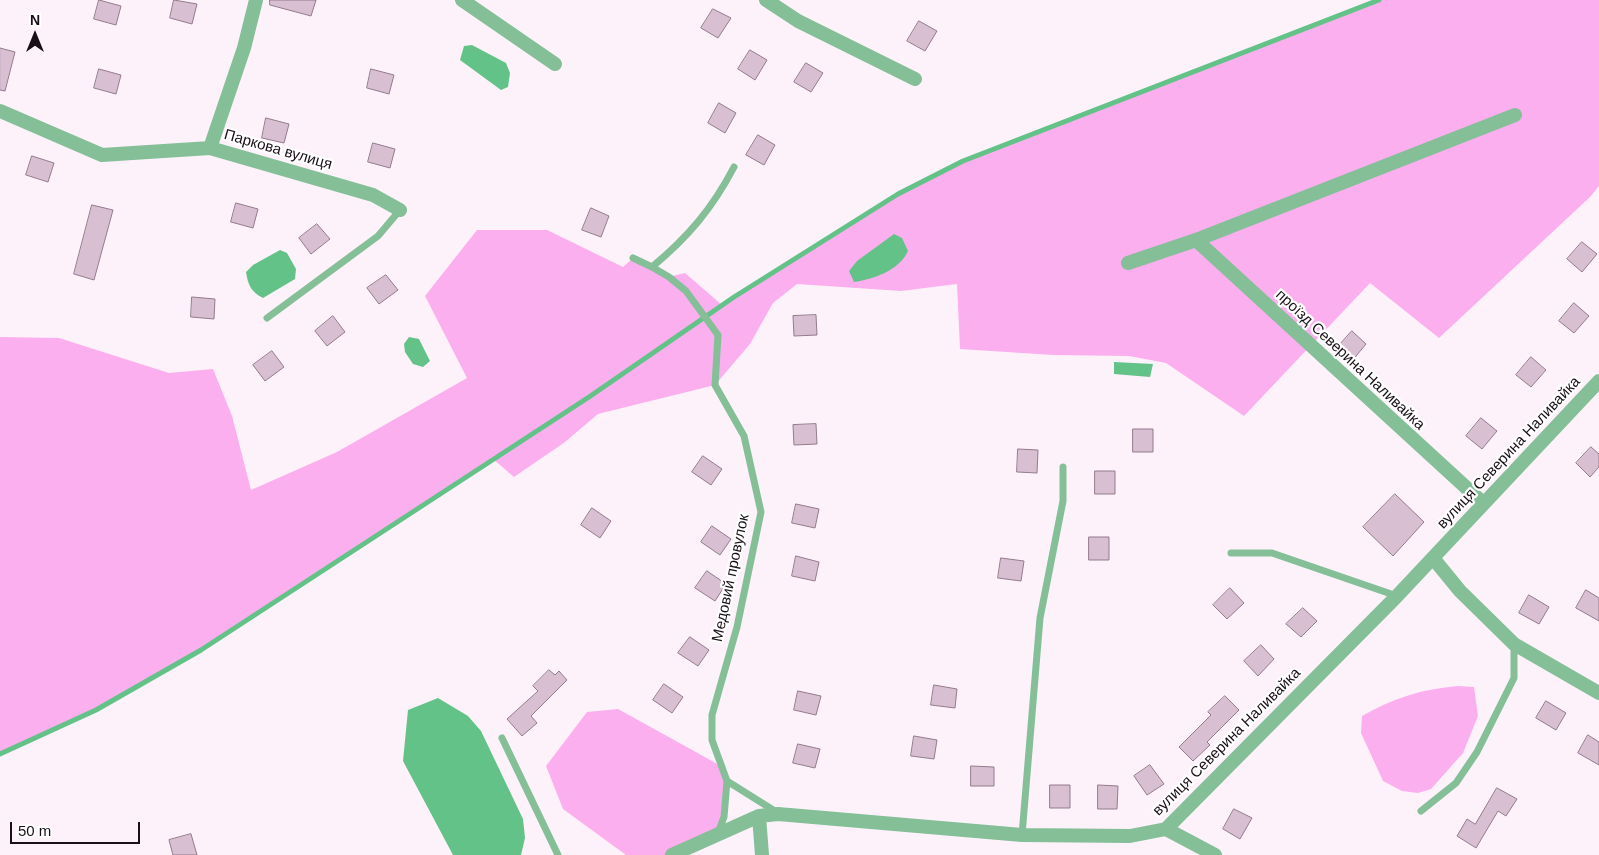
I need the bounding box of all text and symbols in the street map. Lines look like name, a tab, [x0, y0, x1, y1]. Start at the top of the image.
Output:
north arrow	[10, 10, 60, 60]
text: N	[30, 12, 40, 28]
street label: Паркова вулиця	[222, 126, 334, 174]
street label: проїзд Северина Наливайка	[1272, 286, 1428, 434]
street label: вулиця Северина Наливайка	[1434, 373, 1584, 533]
street label: Медовий провулок	[709, 512, 753, 644]
street label: вулиця Северина Наливайка	[1149, 664, 1305, 820]
scale bar	[12, 812, 142, 844]
text: 50 m	[18, 822, 51, 839]

